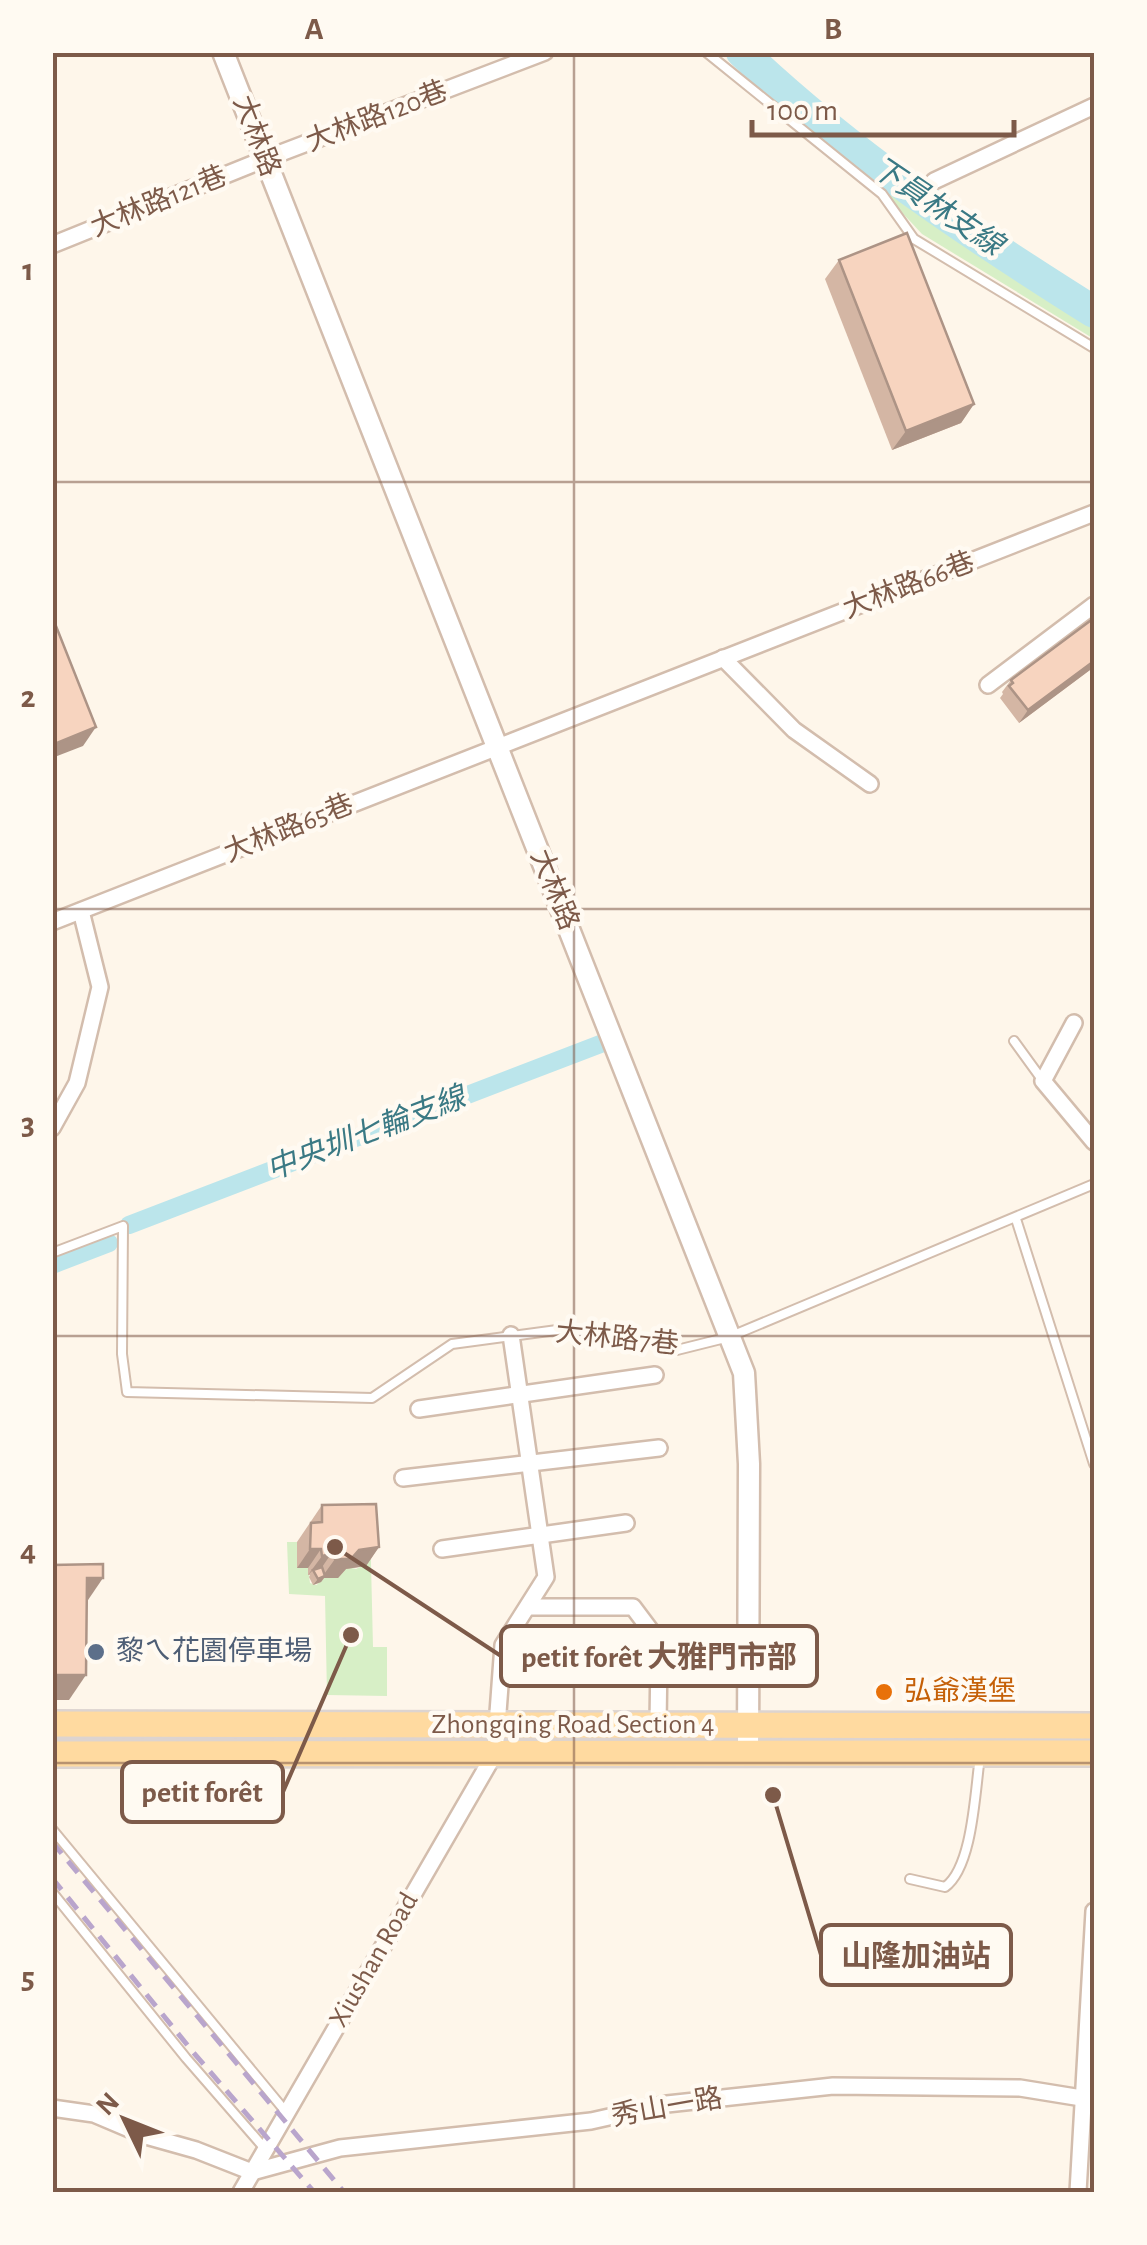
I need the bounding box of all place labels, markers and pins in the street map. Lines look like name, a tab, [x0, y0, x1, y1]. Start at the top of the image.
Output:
callout: petit forêt 大雅門市部	[501, 1626, 817, 1686]
place label: 黎ㄟ花園停車場	[116, 1636, 312, 1666]
marker: 黎ㄟ花園停車場	[85, 1641, 107, 1663]
place label: 弘爺漢堡	[904, 1676, 1016, 1706]
marker: 弘爺漢堡	[873, 1681, 895, 1703]
callout: petit forêt	[122, 1762, 283, 1822]
callout: 山隆加油站	[821, 1925, 1011, 1985]

